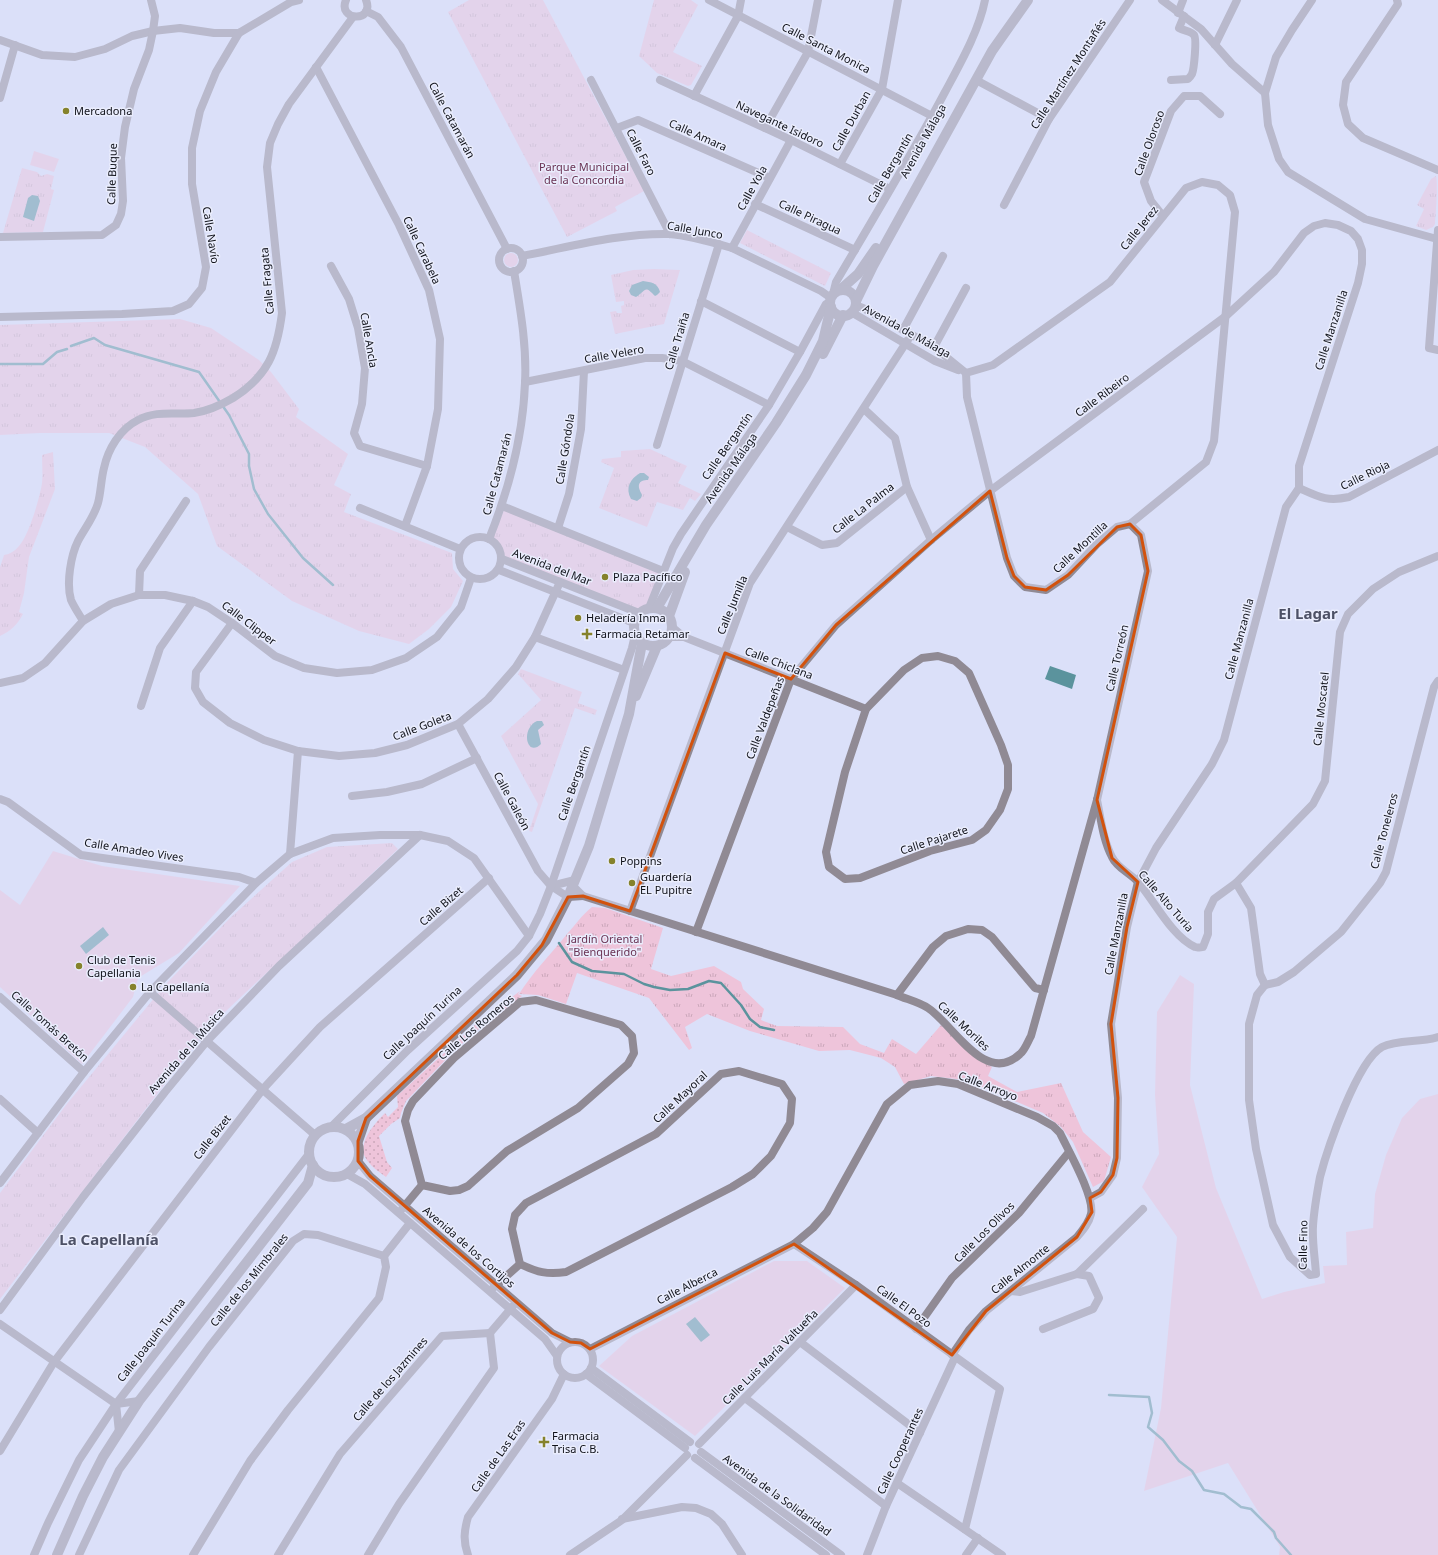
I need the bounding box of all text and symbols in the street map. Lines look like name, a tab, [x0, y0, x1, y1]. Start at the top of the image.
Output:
street label: Calle Martínez Montañés	[1026, 16, 1109, 132]
street label: Calle Santa Monica	[779, 19, 873, 76]
street label: Calle Catamarán	[426, 79, 479, 161]
street label: Calle Durban	[828, 88, 873, 154]
street label: Navegante Isidoro	[734, 97, 827, 151]
street label: Avenida Málaga	[896, 101, 949, 180]
place label: Mercadona	[74, 103, 132, 118]
marker: Mercadona	[61, 106, 71, 116]
street label: Calle Oloroso	[1130, 108, 1167, 178]
street label: Calle Amara	[667, 115, 730, 154]
street label: Calle Faro	[623, 126, 660, 178]
street label: Calle Bergantín	[863, 130, 916, 206]
street label: Calle Buque	[103, 143, 120, 205]
park label: Parque Municipal de la Concordia	[539, 159, 629, 187]
street label: Calle Yola	[733, 163, 770, 213]
street label: Calle Piragua	[776, 195, 844, 238]
street label: Calle Jerez	[1116, 202, 1161, 253]
street label: Calle Navío	[200, 205, 223, 265]
street label: Calle Carabela	[400, 213, 445, 286]
street label: Calle Junco	[666, 217, 724, 242]
street label: Calle Fragata	[256, 247, 277, 315]
street label: Calle Manzanilla	[1310, 288, 1351, 372]
street label: Avenida de Málaga	[861, 300, 954, 361]
street label: Calle Traiña	[661, 310, 692, 372]
street label: Calle Ancla	[357, 311, 382, 369]
street label: Calle Velero	[583, 341, 645, 366]
street label: Calle Ribeiro	[1071, 369, 1132, 420]
street label: Calle Bergantín	[698, 409, 755, 482]
street label: Calle Góndola	[551, 412, 578, 486]
street label: Avenida Málaga	[701, 430, 760, 506]
street label: Calle Catamarán	[478, 431, 515, 517]
street label: Calle Rioja	[1338, 456, 1392, 493]
street label: Calle La Palma	[829, 479, 897, 537]
street label: Calle Montilla	[1049, 517, 1110, 576]
street label: Avenida del Mar	[510, 545, 594, 589]
place label: Plaza Pacífico	[613, 569, 683, 584]
marker: Plaza Pacífico	[600, 572, 610, 582]
street label: Calle Jumilla	[713, 573, 750, 637]
street label: Calle Clipper	[219, 597, 280, 648]
street label: Calle Manzanilla	[1220, 597, 1257, 681]
district label: El Lagar	[1278, 603, 1338, 623]
place label: Heladería Inma	[586, 610, 666, 625]
marker: Heladería Inma	[573, 613, 583, 623]
street label: Calle Torreón	[1102, 623, 1132, 693]
place label: Farmacia Retamar	[595, 626, 690, 641]
marker: Farmacia Retamar	[582, 629, 592, 639]
street label: Calle Chiclana	[743, 643, 815, 682]
street label: Calle Moscatel	[1309, 671, 1332, 747]
street label: Calle Valdepeñas	[742, 674, 787, 761]
street label: Calle Goleta	[390, 707, 453, 744]
street label: Calle Bergantín	[554, 743, 593, 823]
street label: Calle Galeón	[491, 769, 534, 833]
street label: Calle Toneleros	[1366, 791, 1401, 871]
street label: Calle Pajarete	[898, 822, 970, 858]
street label: Calle Amadeo Vives	[83, 834, 185, 865]
place label: Poppins	[620, 853, 662, 868]
marker: Poppins	[607, 856, 617, 866]
street label: Calle Alto Turia	[1135, 867, 1197, 935]
place label: Guardería EL Pupitre	[640, 869, 692, 897]
marker: Guardería EL Pupitre	[627, 878, 637, 888]
street label: Calle Bizet	[416, 882, 466, 929]
street label: Calle Manzanilla	[1100, 891, 1131, 976]
park label: Jardín Oriental "Bienquerido"	[567, 931, 642, 959]
place label: Club de Tenis Capellania	[87, 952, 156, 980]
marker: Club de Tenis Capellania	[74, 961, 84, 971]
place label: La Capellanía	[141, 979, 210, 994]
marker: La Capellanía	[128, 982, 138, 992]
street label: Calle Joaquín Turina	[379, 982, 464, 1063]
street label: Calle Tomás Bretón	[8, 987, 92, 1065]
street label: Calle Los Romeros	[435, 990, 517, 1063]
street label: Calle Moriles	[935, 998, 994, 1054]
street label: Avenida de la Música	[144, 1005, 227, 1096]
street label: Calle Mayoral	[649, 1067, 710, 1126]
street label: Calle Arroyo	[956, 1067, 1020, 1104]
street label: Calle Bizet	[189, 1111, 234, 1162]
street label: Calle Los Olivos	[950, 1198, 1017, 1265]
street label: Avenida de los Cortijos	[420, 1202, 519, 1291]
street label: Calle Fino	[1295, 1220, 1310, 1270]
district label: La Capellanía	[59, 1229, 159, 1249]
street label: Calle de los Mimbrales	[206, 1230, 291, 1329]
street label: Calle Almonte	[987, 1240, 1052, 1297]
street label: Calle Alberca	[654, 1264, 720, 1307]
street label: Calle El Pozo	[874, 1281, 935, 1331]
street label: Calle Joaquín Turina	[113, 1295, 188, 1385]
street label: Calle Luis María Valtueña	[719, 1306, 821, 1408]
street label: Calle de los Jazmines	[349, 1333, 430, 1424]
street label: Calle Cooperantes	[873, 1405, 926, 1496]
street label: Calle de Las Eras	[467, 1416, 528, 1495]
place label: Farmacia Trisa C.B.	[552, 1428, 599, 1456]
marker: Farmacia Trisa C.B.	[539, 1437, 549, 1447]
street label: Avenida de la Solidaridad	[720, 1450, 834, 1539]

